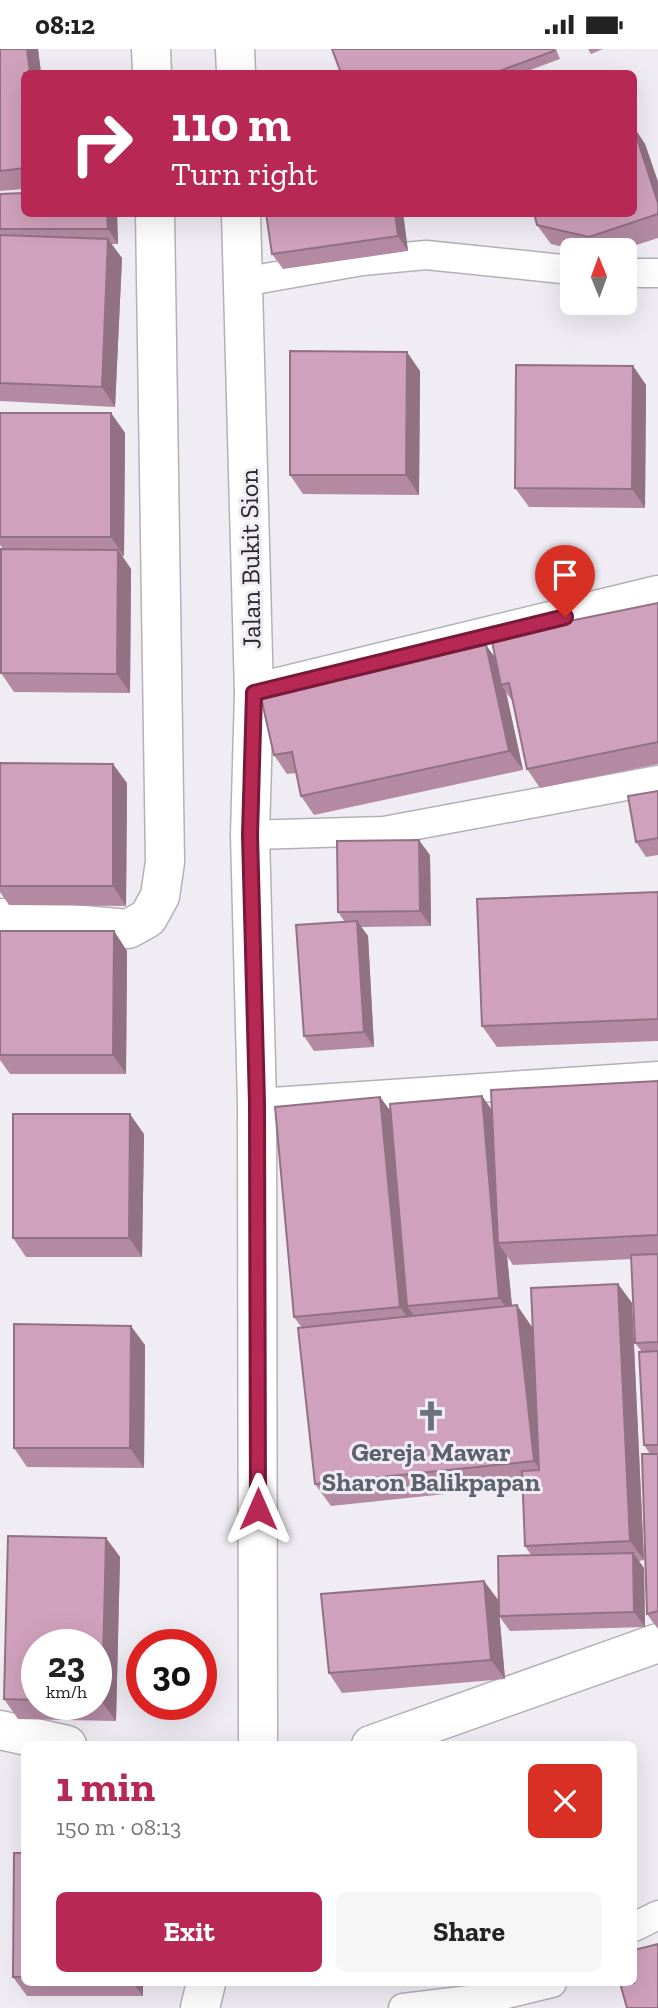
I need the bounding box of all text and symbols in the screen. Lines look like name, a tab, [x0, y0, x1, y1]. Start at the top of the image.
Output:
text: 08:12	[35, 9, 95, 41]
text: 110 m	[171, 95, 291, 154]
icon: right	[56, 98, 147, 189]
text: Turn right	[171, 155, 318, 193]
north arrow	[560, 238, 637, 315]
map controls	[560, 238, 637, 315]
street label: Jalan Bukit Sion	[232, 469, 268, 649]
pin	[535, 545, 595, 617]
icon: arrive	[546, 556, 584, 594]
church icon: Gereja Mawar Sharon Balikpapan	[414, 1399, 448, 1433]
place label: Gereja Mawar Sharon Balikpapan	[322, 1436, 541, 1498]
position arrow	[221, 1472, 295, 1546]
speed limit sign: 30	[126, 1629, 217, 1720]
text: 23	[48, 1644, 85, 1686]
text: km/h	[46, 1681, 87, 1703]
text: 1 min	[56, 1761, 155, 1812]
button: close	[528, 1764, 602, 1838]
text: 150 m · 08:13	[56, 1813, 181, 1841]
button: Exit	[56, 1892, 322, 1972]
button: Share	[336, 1892, 602, 1972]

